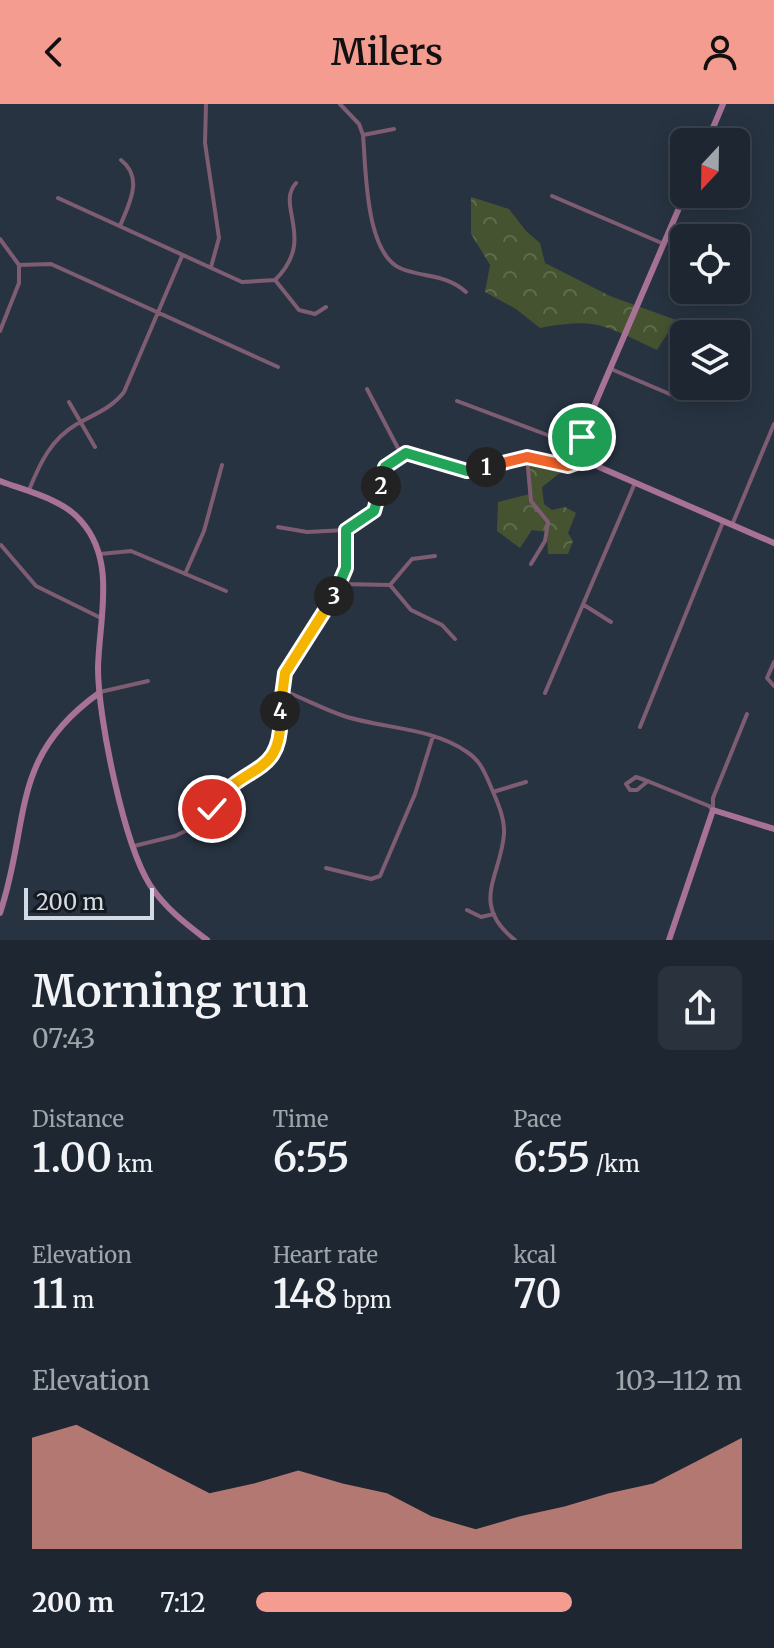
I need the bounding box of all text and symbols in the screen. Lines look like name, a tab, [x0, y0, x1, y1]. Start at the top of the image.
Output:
icon: back	[32, 30, 76, 74]
text: Milers	[331, 30, 443, 75]
icon: person	[698, 30, 742, 74]
north arrow	[670, 128, 750, 208]
map controls	[670, 128, 750, 400]
button: locate	[670, 224, 750, 304]
button: layers	[670, 320, 750, 400]
pin	[548, 403, 616, 471]
icon: arrive	[560, 415, 604, 459]
pin: 1	[466, 447, 506, 487]
text: 1	[481, 453, 491, 481]
pin: 2	[361, 466, 401, 506]
text: 2	[375, 472, 387, 500]
pin: 3	[314, 576, 354, 616]
text: 3	[328, 582, 340, 610]
pin: 4	[260, 691, 300, 731]
text: 4	[273, 697, 287, 725]
pin	[178, 775, 246, 843]
icon: check	[190, 787, 234, 831]
scale bar	[24, 884, 154, 920]
text: 200 m	[36, 888, 104, 916]
text: Morning run	[32, 964, 309, 1019]
button: share	[658, 966, 742, 1050]
text: 07:43	[32, 1022, 95, 1055]
text: Distance	[32, 1105, 124, 1133]
text: Time	[273, 1105, 328, 1133]
text: Pace	[513, 1105, 561, 1133]
text: 1.00	[32, 1133, 112, 1183]
text: 6:55	[273, 1133, 350, 1183]
text: 6:55	[513, 1133, 590, 1183]
text: km	[112, 1150, 153, 1178]
text: /km	[590, 1150, 640, 1178]
text: Elevation	[32, 1241, 132, 1269]
text: Heart rate	[273, 1241, 378, 1269]
text: kcal	[513, 1241, 557, 1269]
text: 11	[32, 1269, 67, 1319]
text: 148	[273, 1269, 338, 1319]
text: 70	[513, 1269, 561, 1319]
text: m	[67, 1286, 94, 1314]
text: bpm	[338, 1286, 392, 1314]
text: Elevation	[32, 1364, 150, 1397]
text: 103–112 m	[615, 1364, 742, 1397]
text: 200 m	[32, 1586, 114, 1619]
text: 7:12	[160, 1586, 206, 1619]

